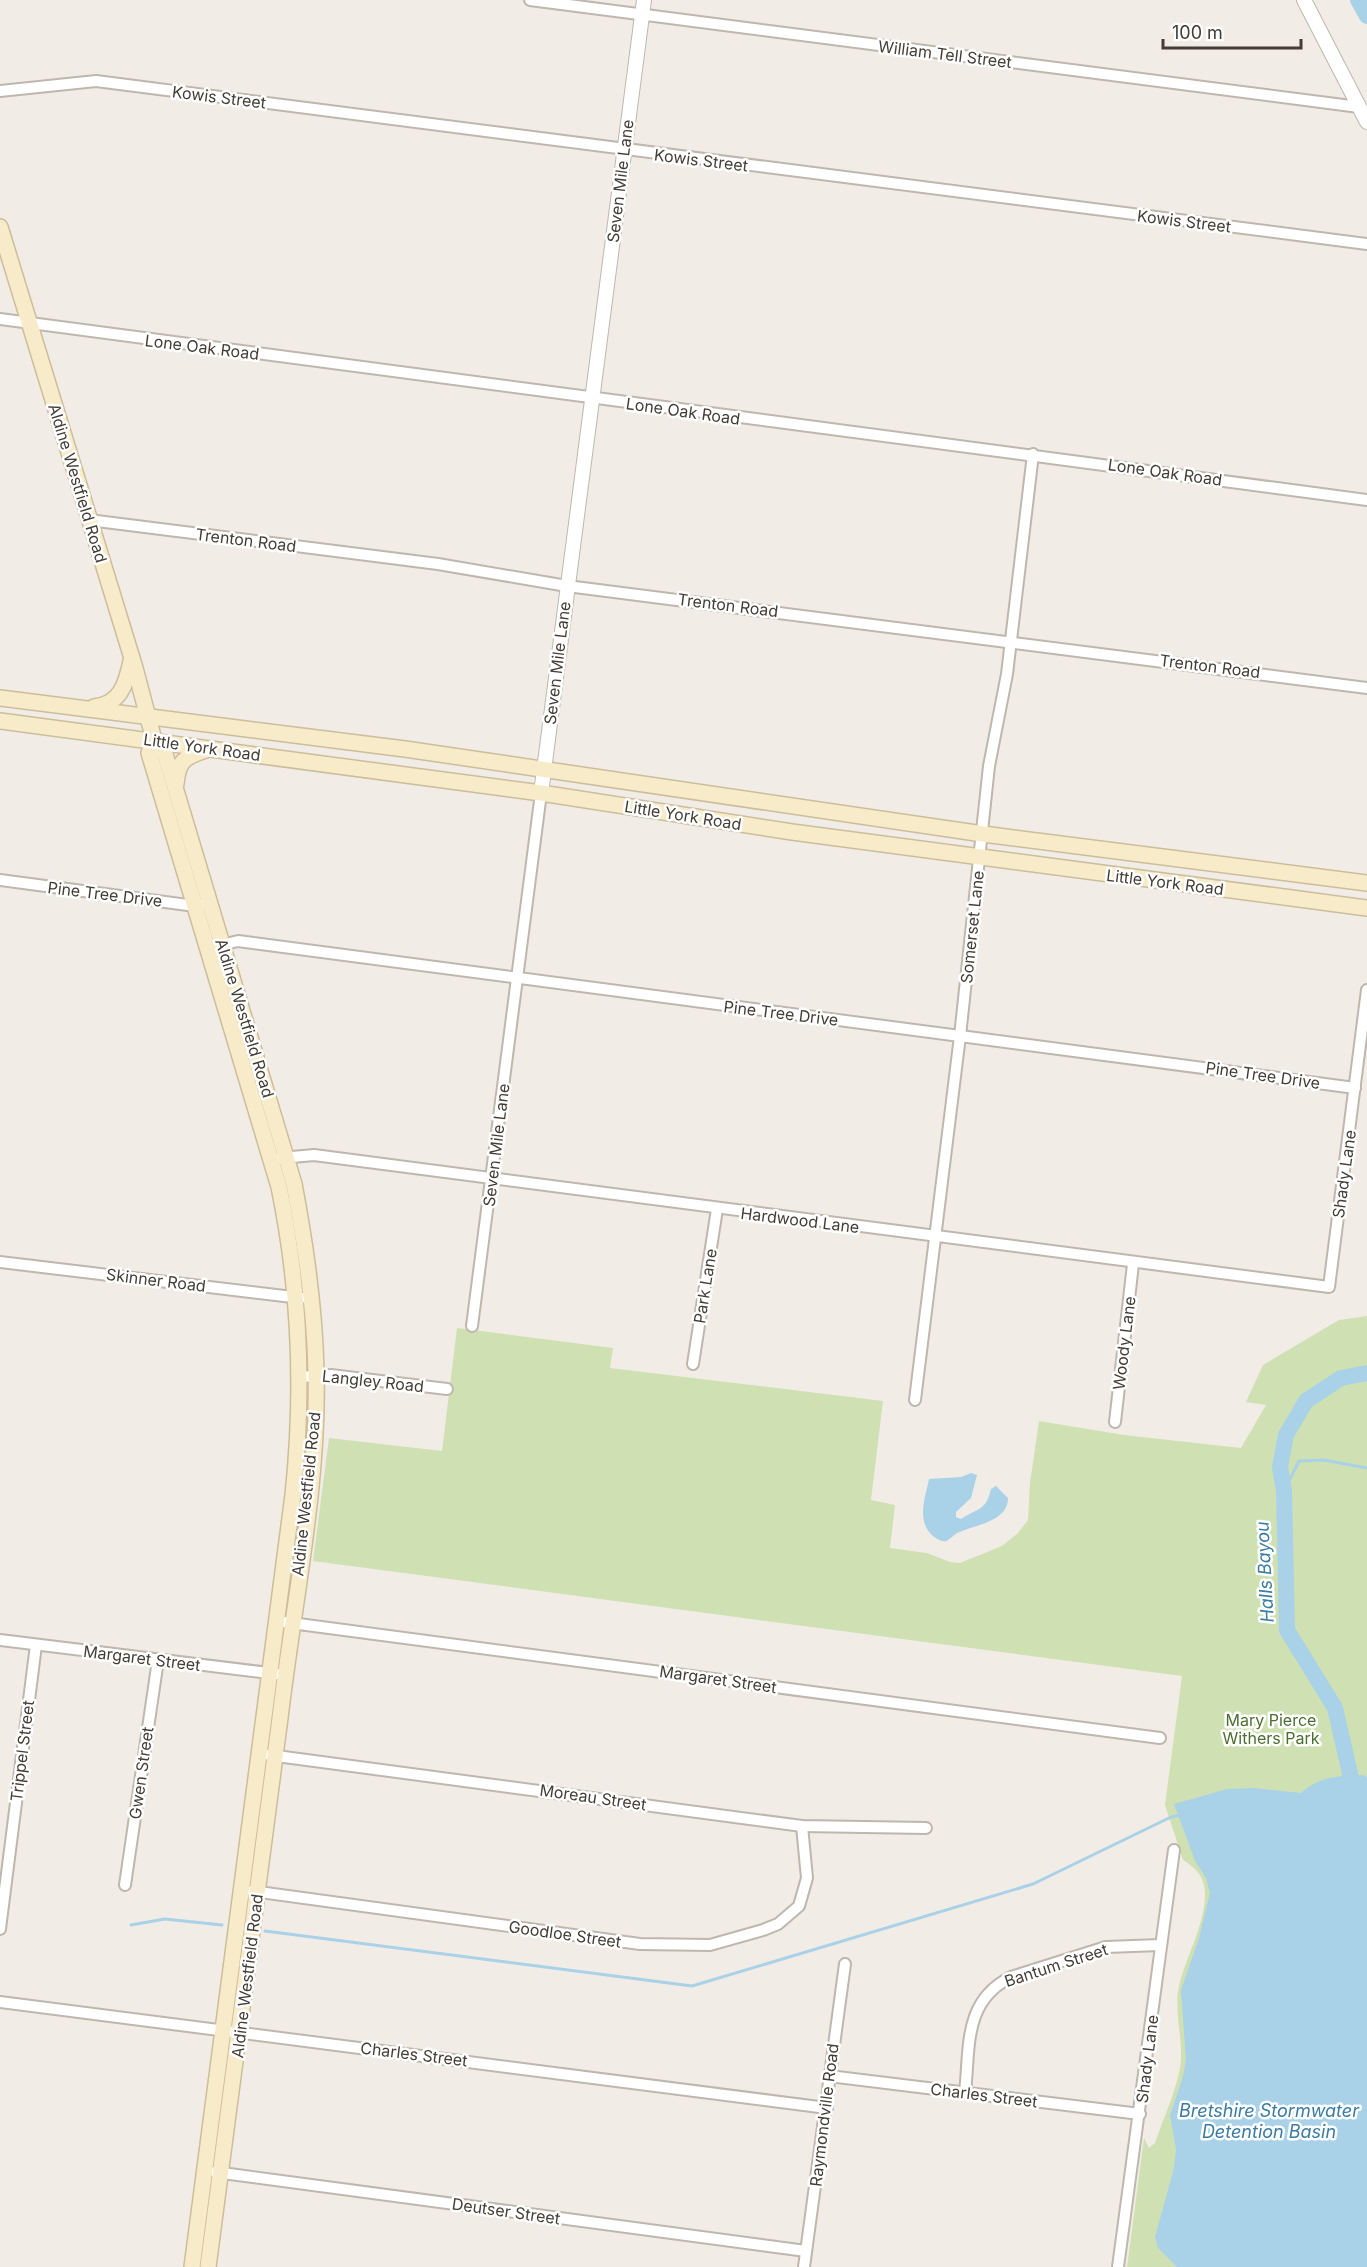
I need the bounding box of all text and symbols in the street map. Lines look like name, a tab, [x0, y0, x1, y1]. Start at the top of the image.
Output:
scale bar	[1163, 12, 1301, 50]
text: 100 m	[1172, 22, 1223, 43]
street label: William Tell Street	[877, 36, 1013, 72]
street label: Kowis Street	[171, 81, 267, 113]
street label: Seven Mile Lane	[603, 118, 637, 244]
street label: Kowis Street	[653, 144, 749, 176]
street label: Kowis Street	[1136, 205, 1232, 237]
street label: Lone Oak Road	[144, 330, 260, 364]
street label: Lone Oak Road	[625, 393, 741, 429]
street label: Aldine Westfield Road	[44, 401, 112, 565]
street label: Lone Oak Road	[1107, 454, 1223, 490]
street label: Trenton Road	[195, 524, 297, 556]
street label: Trenton Road	[677, 589, 779, 621]
street label: Seven Mile Lane	[540, 600, 574, 726]
street label: Trenton Road	[1159, 650, 1261, 682]
street label: Little York Road	[142, 729, 262, 765]
street label: Little York Road	[623, 796, 743, 834]
street label: Little York Road	[1105, 865, 1225, 899]
street label: Somerset Lane	[956, 869, 988, 985]
street label: Pine Tree Drive	[47, 877, 163, 911]
street label: Aldine Westfield Road	[211, 936, 279, 1100]
street label: Pine Tree Drive	[723, 996, 839, 1030]
street label: Pine Tree Drive	[1204, 1057, 1322, 1093]
street label: Seven Mile Lane	[479, 1082, 513, 1208]
street label: Shady Lane	[1328, 1129, 1360, 1219]
street label: Hardwood Lane	[739, 1203, 861, 1237]
street label: Park Lane	[689, 1247, 721, 1325]
street label: Skinner Road	[105, 1264, 207, 1296]
street label: Woody Lane	[1108, 1295, 1140, 1391]
street label: Langley Road	[321, 1366, 425, 1396]
street label: Aldine Westfield Road	[287, 1411, 325, 1577]
water label: Halls Bayou	[1251, 1520, 1278, 1623]
street label: Margaret Street	[82, 1641, 202, 1675]
street label: Margaret Street	[658, 1661, 778, 1697]
street label: Trippel Street	[6, 1699, 38, 1803]
park label: Mary Pierce Withers Park	[1223, 1710, 1320, 1748]
street label: Gwen Street	[125, 1725, 157, 1821]
street label: Moreau Street	[538, 1780, 648, 1814]
street label: Aldine Westfield Road	[227, 1893, 267, 2059]
street label: Goodloe Street	[507, 1916, 623, 1952]
street label: Bantum Street	[1002, 1939, 1110, 1991]
street label: Shady Lane	[1132, 2014, 1162, 2104]
street label: Charles Street	[359, 2038, 469, 2070]
street label: Raymondville Road	[805, 2042, 843, 2188]
street label: Charles Street	[929, 2079, 1039, 2111]
water label: Bretshire Stormwater Detention Basin	[1179, 2100, 1360, 2142]
street label: Deutser Street	[451, 2194, 561, 2228]

